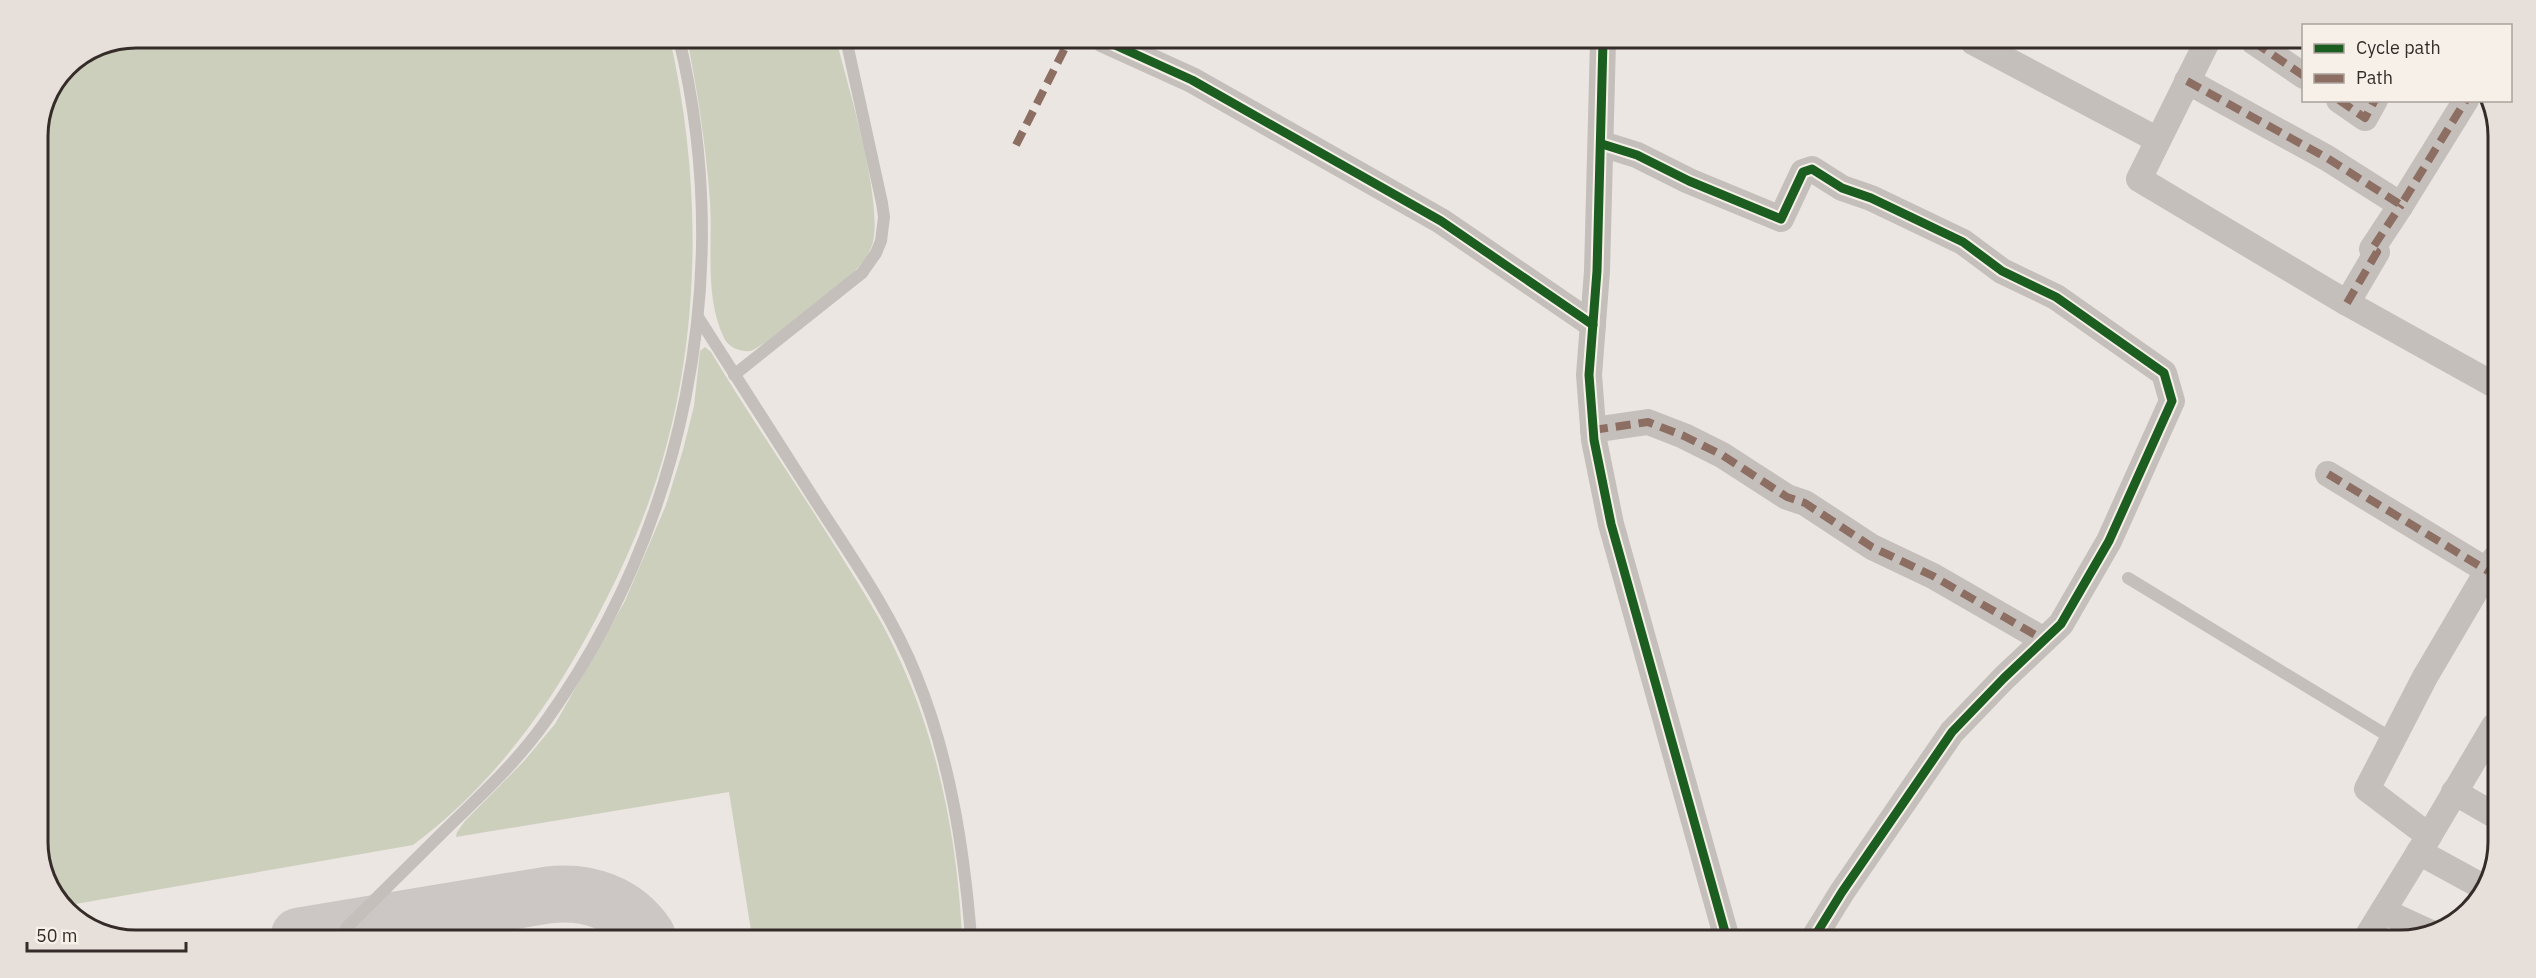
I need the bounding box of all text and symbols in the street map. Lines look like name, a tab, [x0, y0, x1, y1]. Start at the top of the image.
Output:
legend	[2302, 24, 2512, 102]
text: Cycle path	[2356, 36, 2441, 59]
text: Path	[2356, 66, 2393, 89]
scale bar	[27, 915, 186, 953]
text: 50 m	[36, 924, 78, 947]

